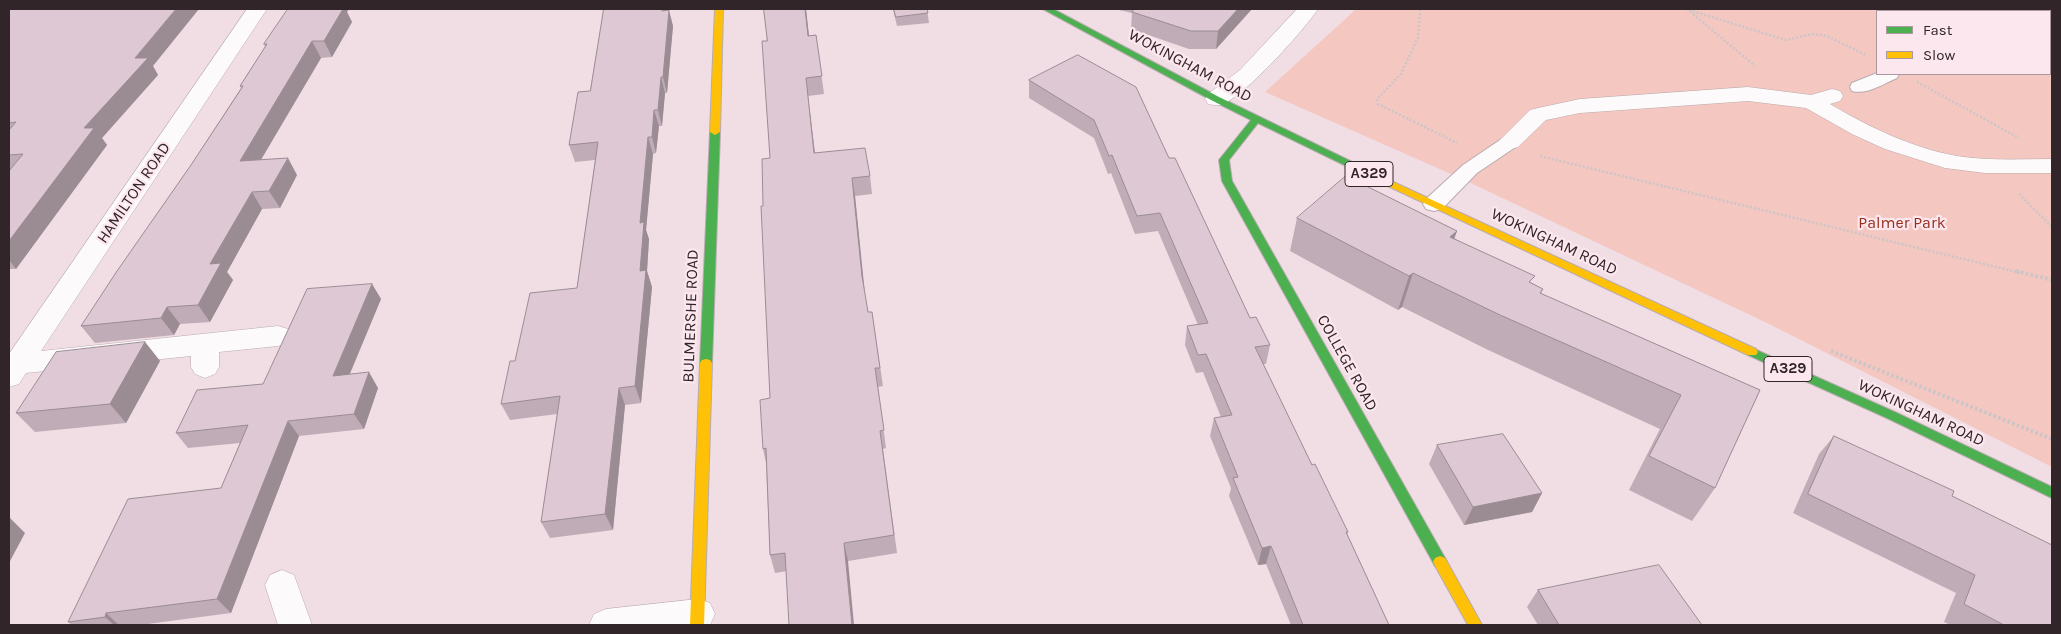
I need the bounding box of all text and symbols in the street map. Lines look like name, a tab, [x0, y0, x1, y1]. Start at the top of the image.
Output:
legend	[1876, 10, 2051, 75]
text: Fast	[1923, 21, 1952, 39]
street label: WOKINGHAM ROAD	[1125, 25, 1255, 107]
text: Slow	[1923, 46, 1955, 64]
street label: HAMILTON ROAD	[93, 139, 175, 247]
road number: A329	[1345, 162, 1393, 186]
street label: WOKINGHAM ROAD	[1488, 204, 1620, 280]
park label: Palmer Park	[1858, 213, 1946, 233]
street label: BULMERSHE ROAD	[679, 249, 703, 383]
street label: COLLEGE ROAD	[1313, 312, 1381, 414]
road number: A329	[1764, 356, 1812, 382]
street label: WOKINGHAM ROAD	[1855, 375, 1987, 451]

